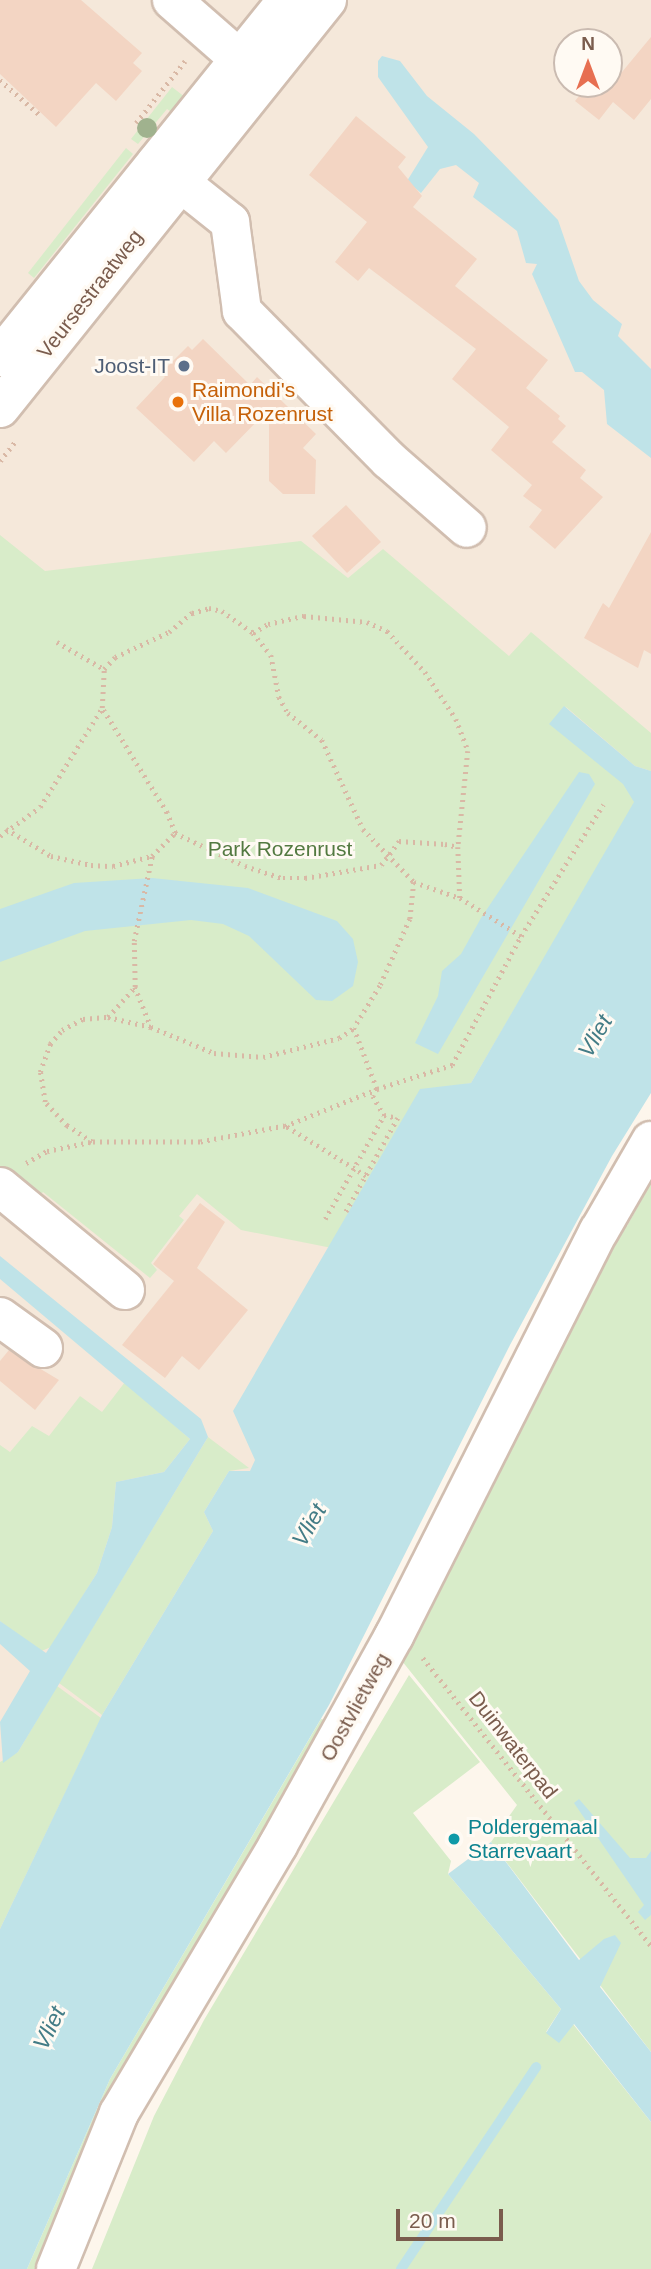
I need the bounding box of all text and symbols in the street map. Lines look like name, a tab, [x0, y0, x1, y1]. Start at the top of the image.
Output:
north arrow	[553, 28, 623, 98]
text: N	[581, 33, 595, 54]
street label: Veursestraatweg	[32, 225, 148, 363]
place label: Joost-IT	[94, 353, 170, 379]
marker: Joost-IT	[176, 358, 192, 374]
place label: Raimondi's Villa Rozenrust	[192, 377, 333, 427]
marker: Raimondi's Villa Rozenrust	[170, 394, 186, 410]
park label: Park Rozenrust	[208, 836, 352, 862]
water label: Vliet	[572, 1010, 618, 1062]
water label: Vliet	[286, 1499, 332, 1551]
street label: Oostvlietweg	[315, 1648, 395, 1766]
street label: Duinwaterpad	[463, 1686, 563, 1804]
place label: Poldergemaal Starrevaart	[468, 1814, 598, 1864]
marker: Poldergemaal Starrevaart	[446, 1831, 462, 1847]
water label: Vliet	[27, 2002, 71, 2054]
scale bar	[399, 2196, 506, 2240]
text: 20 m	[409, 2209, 456, 2232]

